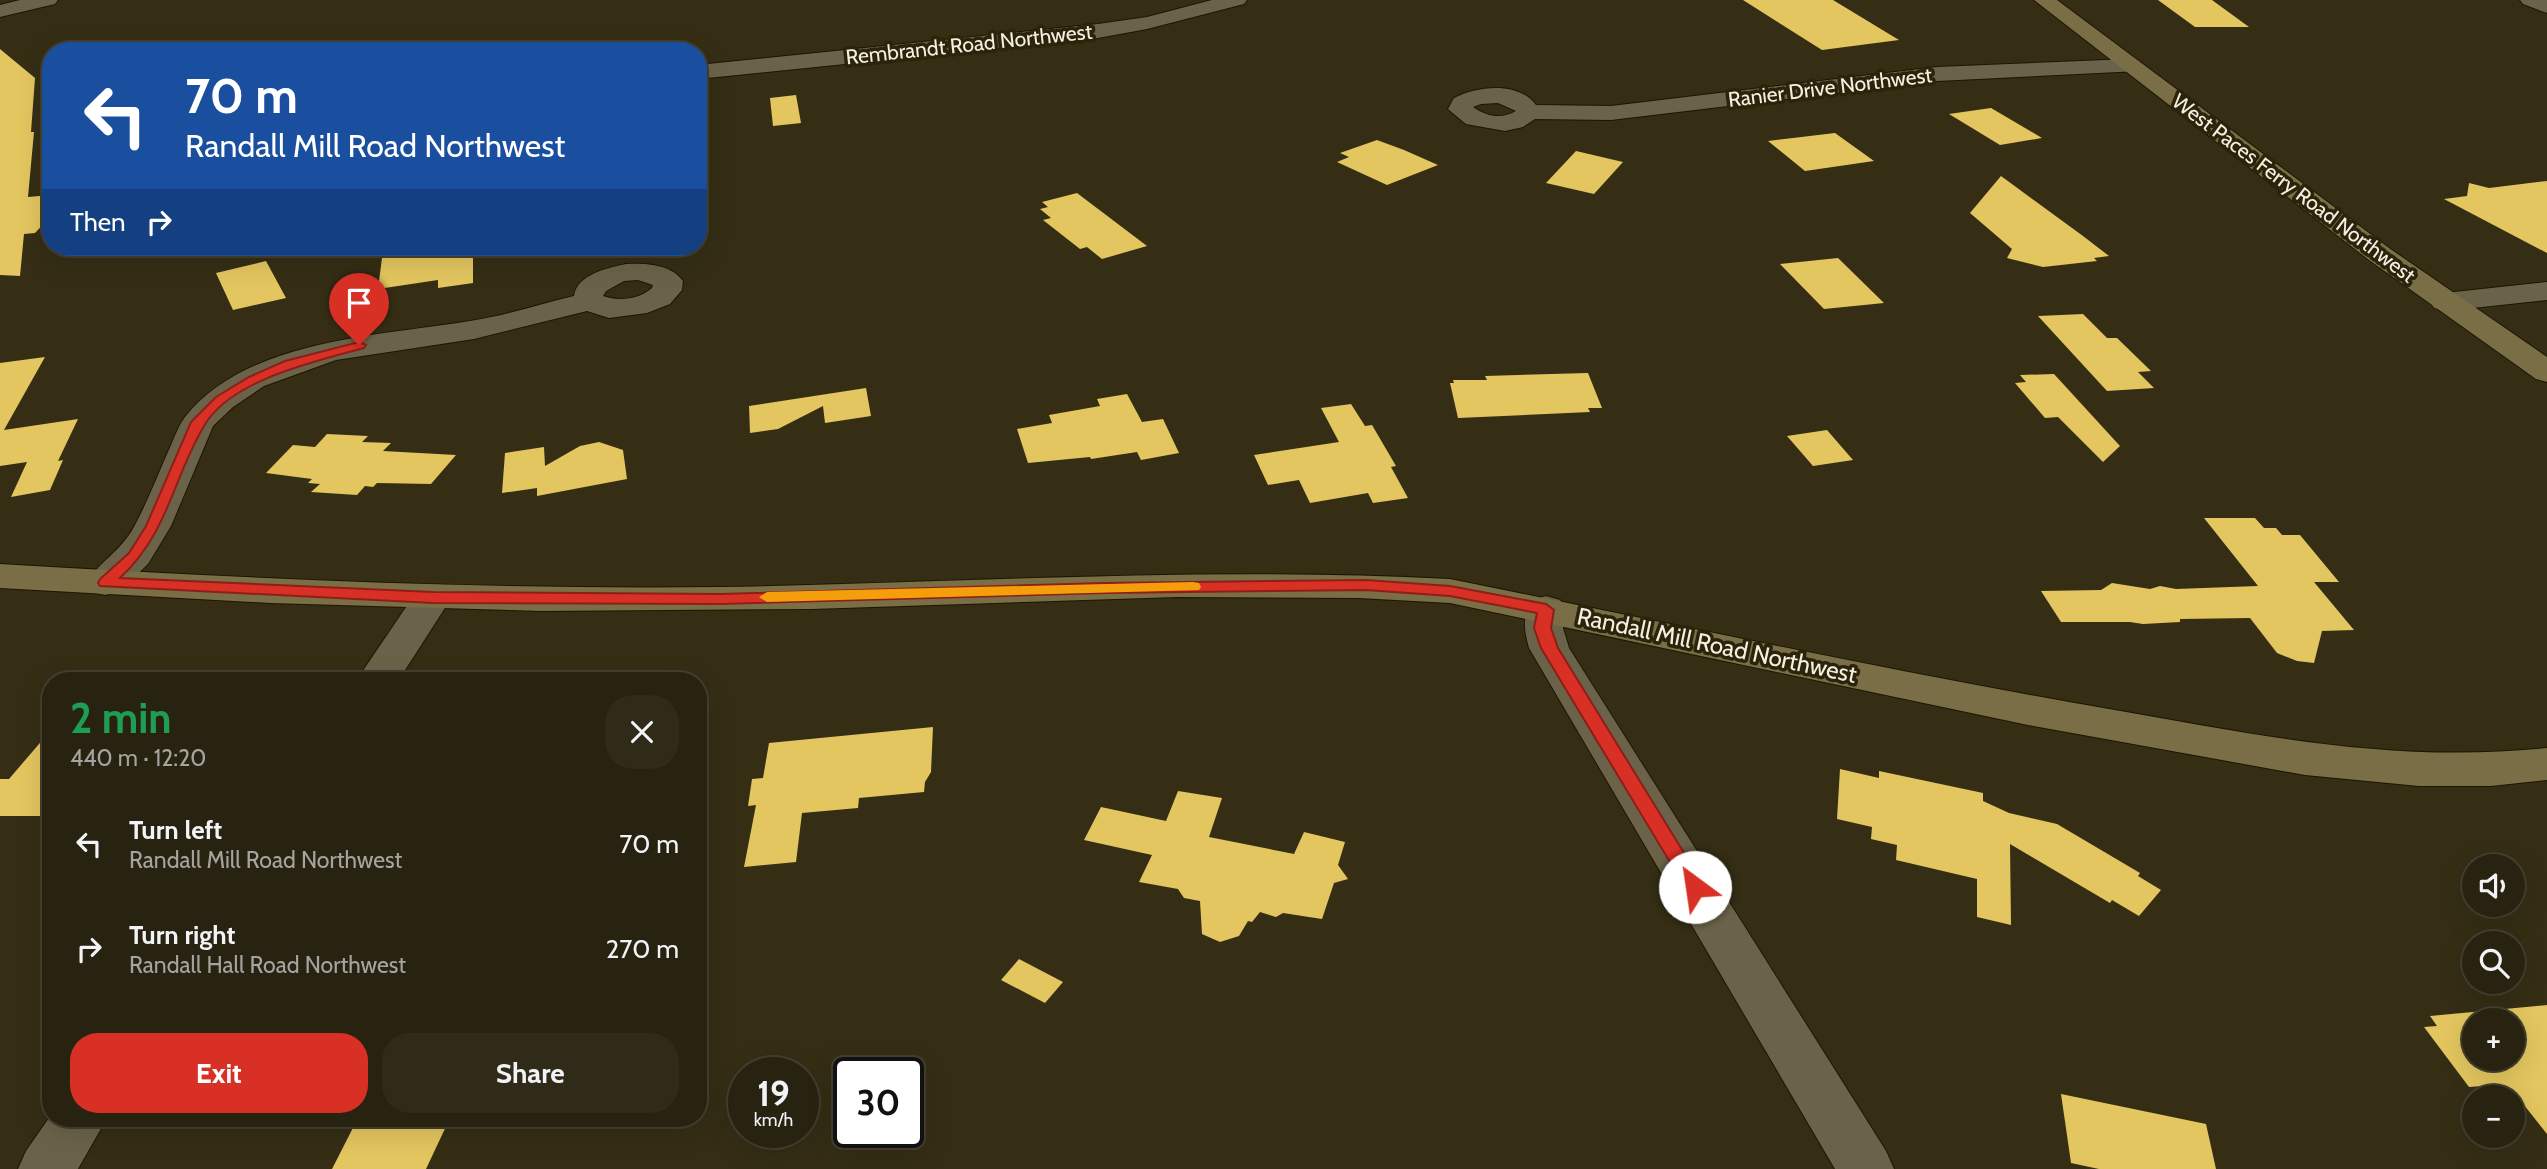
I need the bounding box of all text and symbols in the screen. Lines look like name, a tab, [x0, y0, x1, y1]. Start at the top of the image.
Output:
street label: Rembrandt Road Northwest	[844, 19, 1094, 69]
street label: Ranier Drive Northwest	[1727, 62, 1933, 112]
text: 70 m	[185, 66, 298, 125]
icon: left	[70, 70, 161, 161]
street label: West Paces Ferry Road Northwest	[2167, 88, 2421, 288]
text: Randall Mill Road Northwest	[185, 126, 565, 165]
icon: right	[140, 203, 178, 241]
text: Then	[70, 206, 126, 238]
pin	[329, 273, 389, 345]
icon: arrive	[340, 284, 378, 322]
street label: Randall Mill Road Northwest	[1574, 601, 1860, 689]
text: 2 min	[70, 692, 171, 744]
button: close	[605, 695, 679, 769]
text: 440 m · 12:20	[70, 744, 206, 772]
text: Turn left	[129, 814, 222, 846]
icon: left	[70, 825, 108, 863]
text: 70 m	[619, 828, 679, 860]
text: Randall Mill Road Northwest	[129, 846, 402, 874]
position arrow	[1658, 850, 1732, 924]
map controls	[2462, 854, 2525, 1148]
button: sound	[2462, 854, 2525, 917]
text: Turn right	[129, 919, 235, 951]
icon: right	[70, 930, 108, 968]
button: search	[2462, 931, 2525, 994]
text: 270 m	[606, 933, 679, 965]
text: Randall Hall Road Northwest	[129, 951, 406, 979]
button: +	[2462, 1008, 2525, 1071]
button: Exit	[70, 1033, 368, 1113]
button: Share	[382, 1033, 679, 1113]
speed limit sign: 30	[833, 1057, 924, 1148]
text: 19	[757, 1072, 790, 1115]
button: −	[2462, 1085, 2525, 1148]
text: km/h	[754, 1109, 793, 1131]

